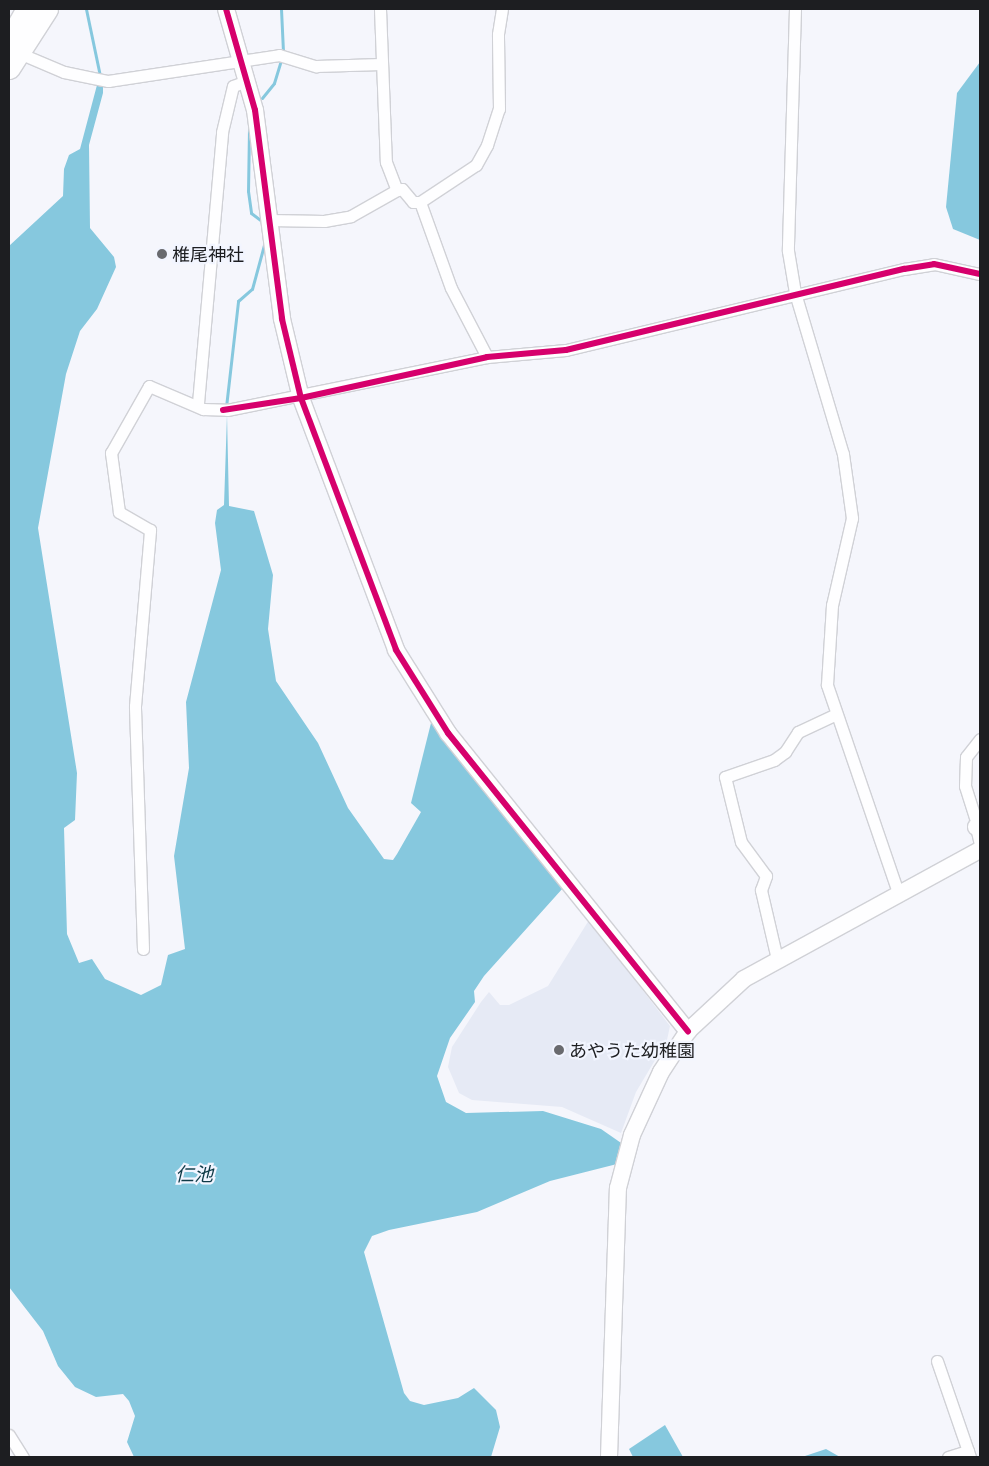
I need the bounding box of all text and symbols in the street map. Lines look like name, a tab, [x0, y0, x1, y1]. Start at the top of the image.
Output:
place label: 椎尾神社	[172, 243, 244, 265]
marker: 椎尾神社	[156, 248, 168, 260]
place label: あやうた幼稚園	[569, 1039, 695, 1061]
marker: あやうた幼稚園	[553, 1044, 565, 1056]
water label: 仁池	[175, 1163, 213, 1185]

